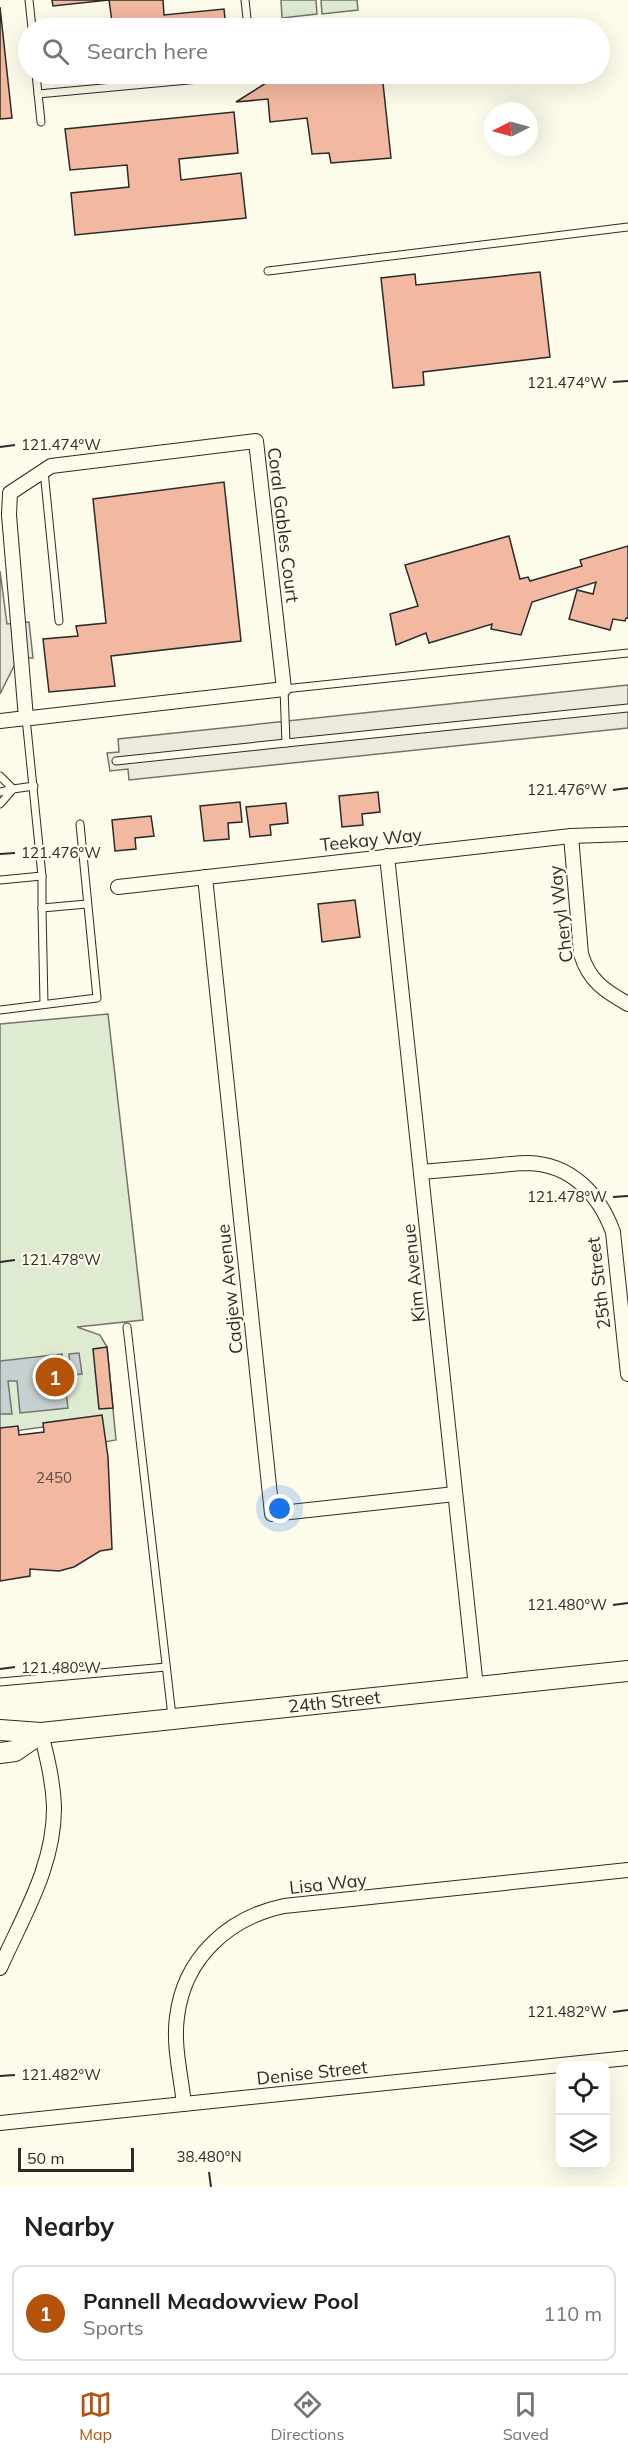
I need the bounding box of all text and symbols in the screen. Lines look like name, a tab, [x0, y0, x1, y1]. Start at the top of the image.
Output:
search box	[18, 18, 610, 84]
icon: search	[39, 35, 72, 68]
text: Search here	[87, 37, 208, 65]
north arrow	[484, 102, 538, 156]
text: 121.474°W	[527, 373, 607, 392]
text: 121.474°W	[21, 435, 101, 454]
street label: Coral Gables Court	[263, 446, 304, 604]
text: 121.476°W	[527, 780, 607, 799]
street label: Teekay Way	[319, 823, 424, 856]
text: 121.476°W	[21, 843, 101, 862]
street label: Cheryl Way	[543, 864, 578, 964]
text: 121.478°W	[527, 1187, 607, 1206]
street label: Cadjew Avenue	[211, 1223, 248, 1355]
street label: Kim Avenue	[397, 1223, 430, 1323]
street label: 25th Street	[581, 1236, 616, 1331]
text: 121.478°W	[21, 1250, 101, 1269]
pin: 1	[36, 1354, 74, 1400]
house number: 2450	[36, 1468, 72, 1487]
your location	[265, 1494, 294, 1523]
text: 121.480°W	[527, 1595, 607, 1614]
text: 121.480°W	[21, 1658, 101, 1677]
street label: 24th Street	[287, 1685, 382, 1718]
street label: Lisa Way	[288, 1868, 368, 1899]
text: 121.482°W	[527, 2002, 607, 2021]
street label: Denise Street	[255, 2055, 368, 2090]
map controls	[556, 2061, 610, 2169]
button: locate	[556, 2061, 610, 2115]
text: 121.482°W	[21, 2065, 101, 2084]
button: layers	[556, 2115, 610, 2169]
scale bar	[18, 2145, 134, 2172]
text: 38.480°N	[176, 2147, 242, 2166]
text: 50 m	[27, 2148, 64, 2168]
text: Nearby	[24, 2210, 114, 2243]
text: Pannell Meadowview Pool	[83, 2287, 359, 2315]
text: 1	[40, 2301, 52, 2326]
text: 110 m	[543, 2301, 602, 2326]
text: Sports	[83, 2315, 144, 2340]
tab: Map	[79, 2388, 112, 2444]
tab: Directions	[270, 2388, 344, 2444]
tab: Saved	[503, 2388, 549, 2444]

